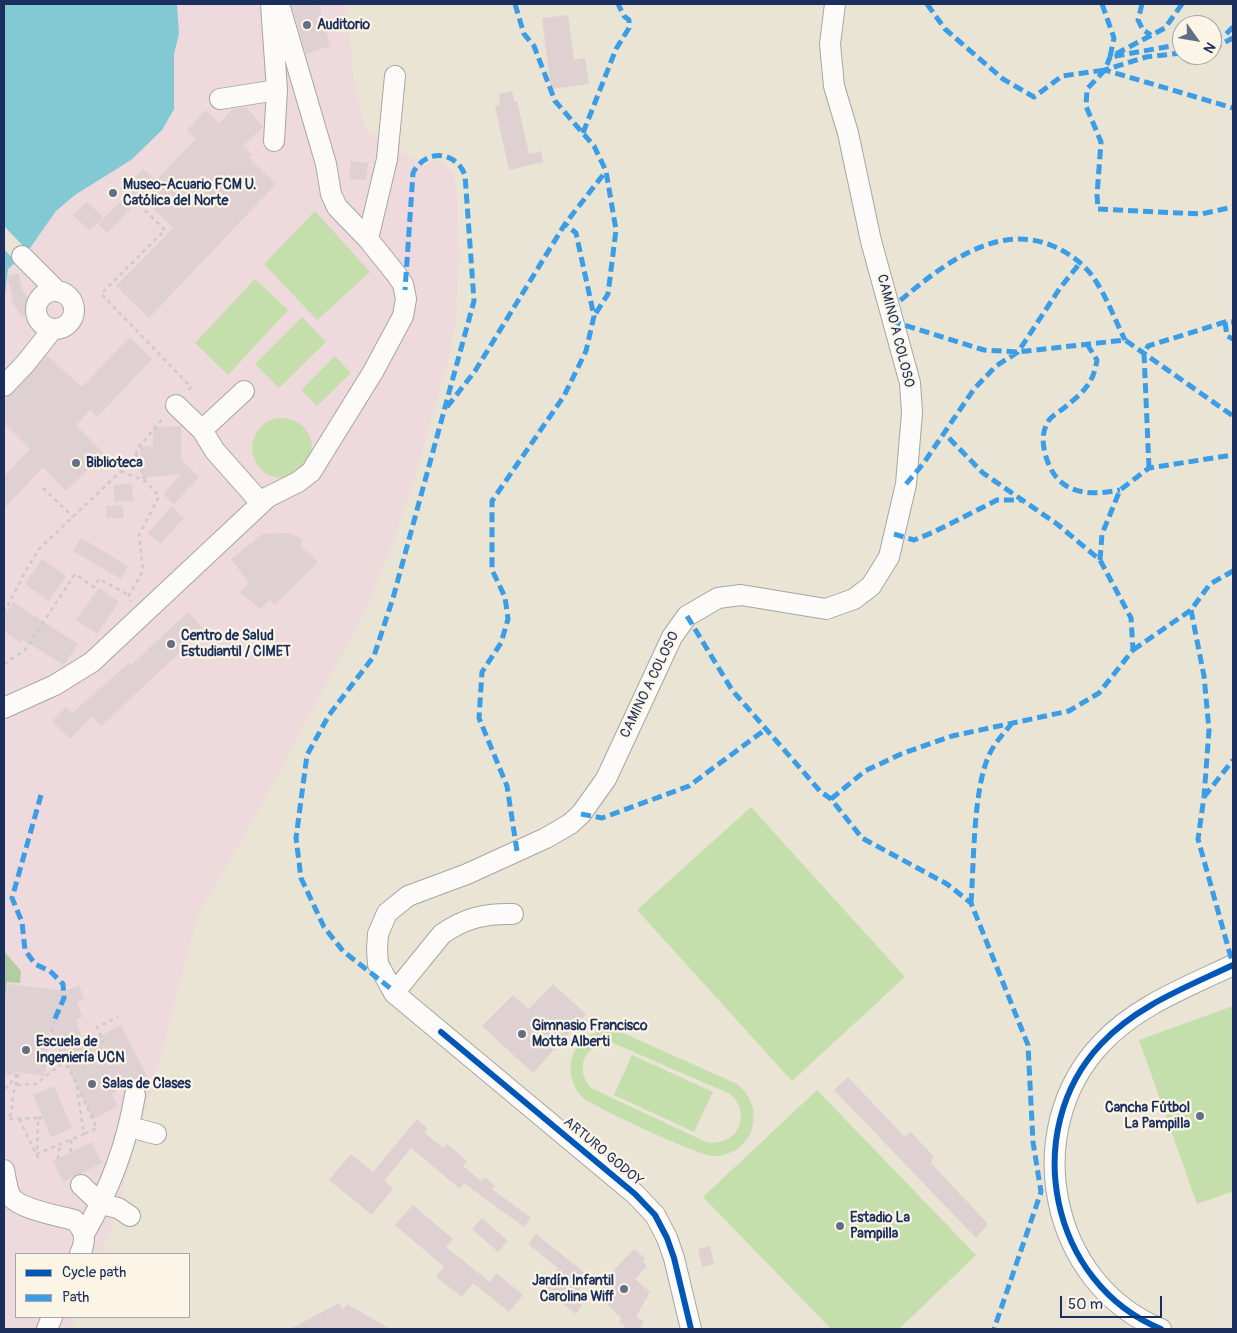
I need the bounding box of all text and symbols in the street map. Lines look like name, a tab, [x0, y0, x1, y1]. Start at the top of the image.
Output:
north arrow	[1172, 15, 1222, 65]
place label: Auditorio	[317, 17, 370, 33]
marker: Auditorio	[301, 19, 313, 31]
text: N	[1200, 39, 1219, 56]
place label: Museo-Acuario FCM U. Católica del Norte	[123, 177, 256, 210]
marker: Museo-Acuario FCM U. Católica del Norte	[107, 187, 119, 199]
street label: CAMINO A COLOSO	[873, 273, 917, 389]
place label: Biblioteca	[86, 455, 143, 471]
marker: Biblioteca	[70, 457, 82, 469]
place label: Centro de Salud Estudiantil / CIMET	[181, 628, 291, 660]
street label: CAMINO A COLOSO	[617, 629, 683, 741]
marker: Centro de Salud Estudiantil / CIMET	[165, 638, 177, 650]
place label: Gimnasio Francisco Motta Alberti	[532, 1018, 648, 1050]
marker: Gimnasio Francisco Motta Alberti	[516, 1028, 528, 1040]
place label: Escuela de Ingeniería UCN	[36, 1034, 125, 1066]
marker: Escuela de Ingeniería UCN	[20, 1044, 32, 1056]
place label: Salas de Clases	[102, 1076, 191, 1092]
marker: Salas de Clases	[86, 1078, 98, 1090]
place label: Cancha Fútbol La Pampilla	[1105, 1100, 1190, 1132]
marker: Cancha Fútbol La Pampilla	[1194, 1110, 1206, 1122]
street label: ARTURO GODOY	[560, 1114, 646, 1190]
place label: Estadio La Pampilla	[850, 1210, 910, 1242]
marker: Estadio La Pampilla	[834, 1220, 846, 1232]
legend	[15, 1253, 190, 1318]
text: Cycle path	[62, 1263, 126, 1282]
place label: Jardín Infantil Carolina Wiff	[532, 1273, 614, 1305]
marker: Jardín Infantil Carolina Wiff	[618, 1283, 630, 1295]
scale bar	[1062, 1286, 1164, 1318]
text: Path	[62, 1288, 89, 1307]
text: 50 m	[1068, 1295, 1103, 1314]

